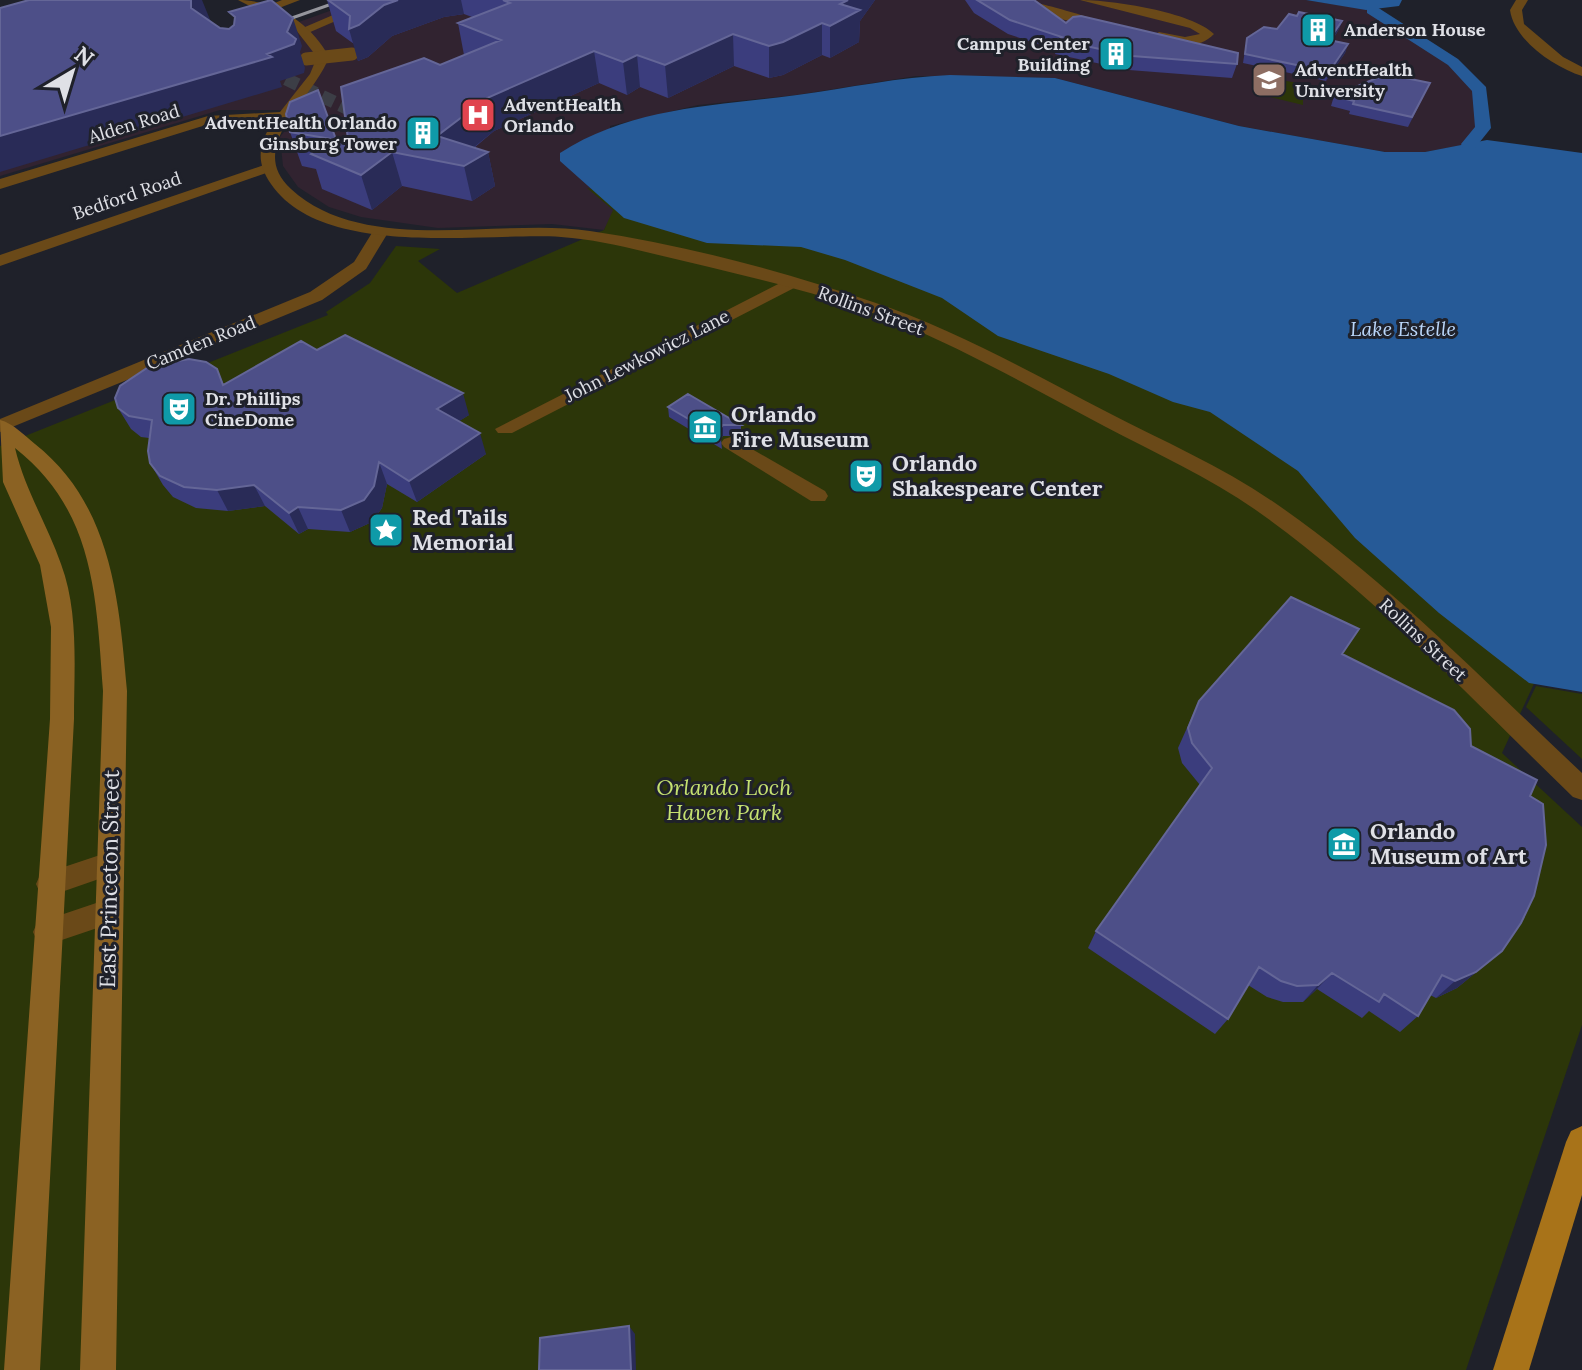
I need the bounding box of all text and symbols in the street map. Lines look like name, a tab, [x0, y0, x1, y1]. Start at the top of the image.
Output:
building icon: Anderson House	[1299, 11, 1337, 49]
place label: Anderson House	[1344, 18, 1486, 41]
north arrow	[32, 32, 112, 112]
place label: Campus Center Building	[957, 32, 1091, 76]
building icon: Campus Center Building	[1097, 35, 1135, 73]
text: N	[69, 40, 100, 73]
place label: AdventHealth University	[1295, 58, 1413, 102]
school or university icon: AdventHealth University	[1250, 61, 1288, 99]
place label: AdventHealth Orlando	[504, 93, 622, 137]
hospital icon: AdventHealth Orlando	[459, 96, 497, 134]
street label: Alden Road	[85, 99, 182, 149]
place label: AdventHealth Orlando Ginsburg Tower	[205, 111, 397, 155]
building icon: AdventHealth Orlando Ginsburg Tower	[404, 114, 442, 152]
street label: Bedford Road	[70, 166, 184, 225]
street label: Rollins Street	[815, 281, 928, 340]
street label: John Lewkowicz Lane	[560, 304, 733, 407]
street label: Camden Road	[143, 310, 259, 375]
water label: Lake Estelle	[1350, 316, 1456, 341]
place label: Dr. Phillips CineDome	[205, 387, 301, 431]
theatre icon: Dr. Phillips CineDome	[160, 390, 198, 428]
place label: Orlando Fire Museum	[731, 400, 869, 453]
museum icon: Orlando Fire Museum	[686, 408, 724, 446]
place label: Orlando Shakespeare Center	[892, 449, 1103, 502]
theatre icon: Orlando Shakespeare Center	[847, 457, 885, 495]
place label: Red Tails Memorial	[412, 503, 514, 556]
place icon: Red Tails Memorial	[367, 511, 405, 549]
street label: Rollins Street	[1375, 593, 1472, 686]
street label: East Princeton Street	[93, 769, 125, 988]
park label: Orlando Loch Haven Park	[656, 773, 792, 826]
place label: Orlando Museum of Art	[1370, 817, 1528, 870]
museum icon: Orlando Museum of Art	[1325, 825, 1363, 863]

